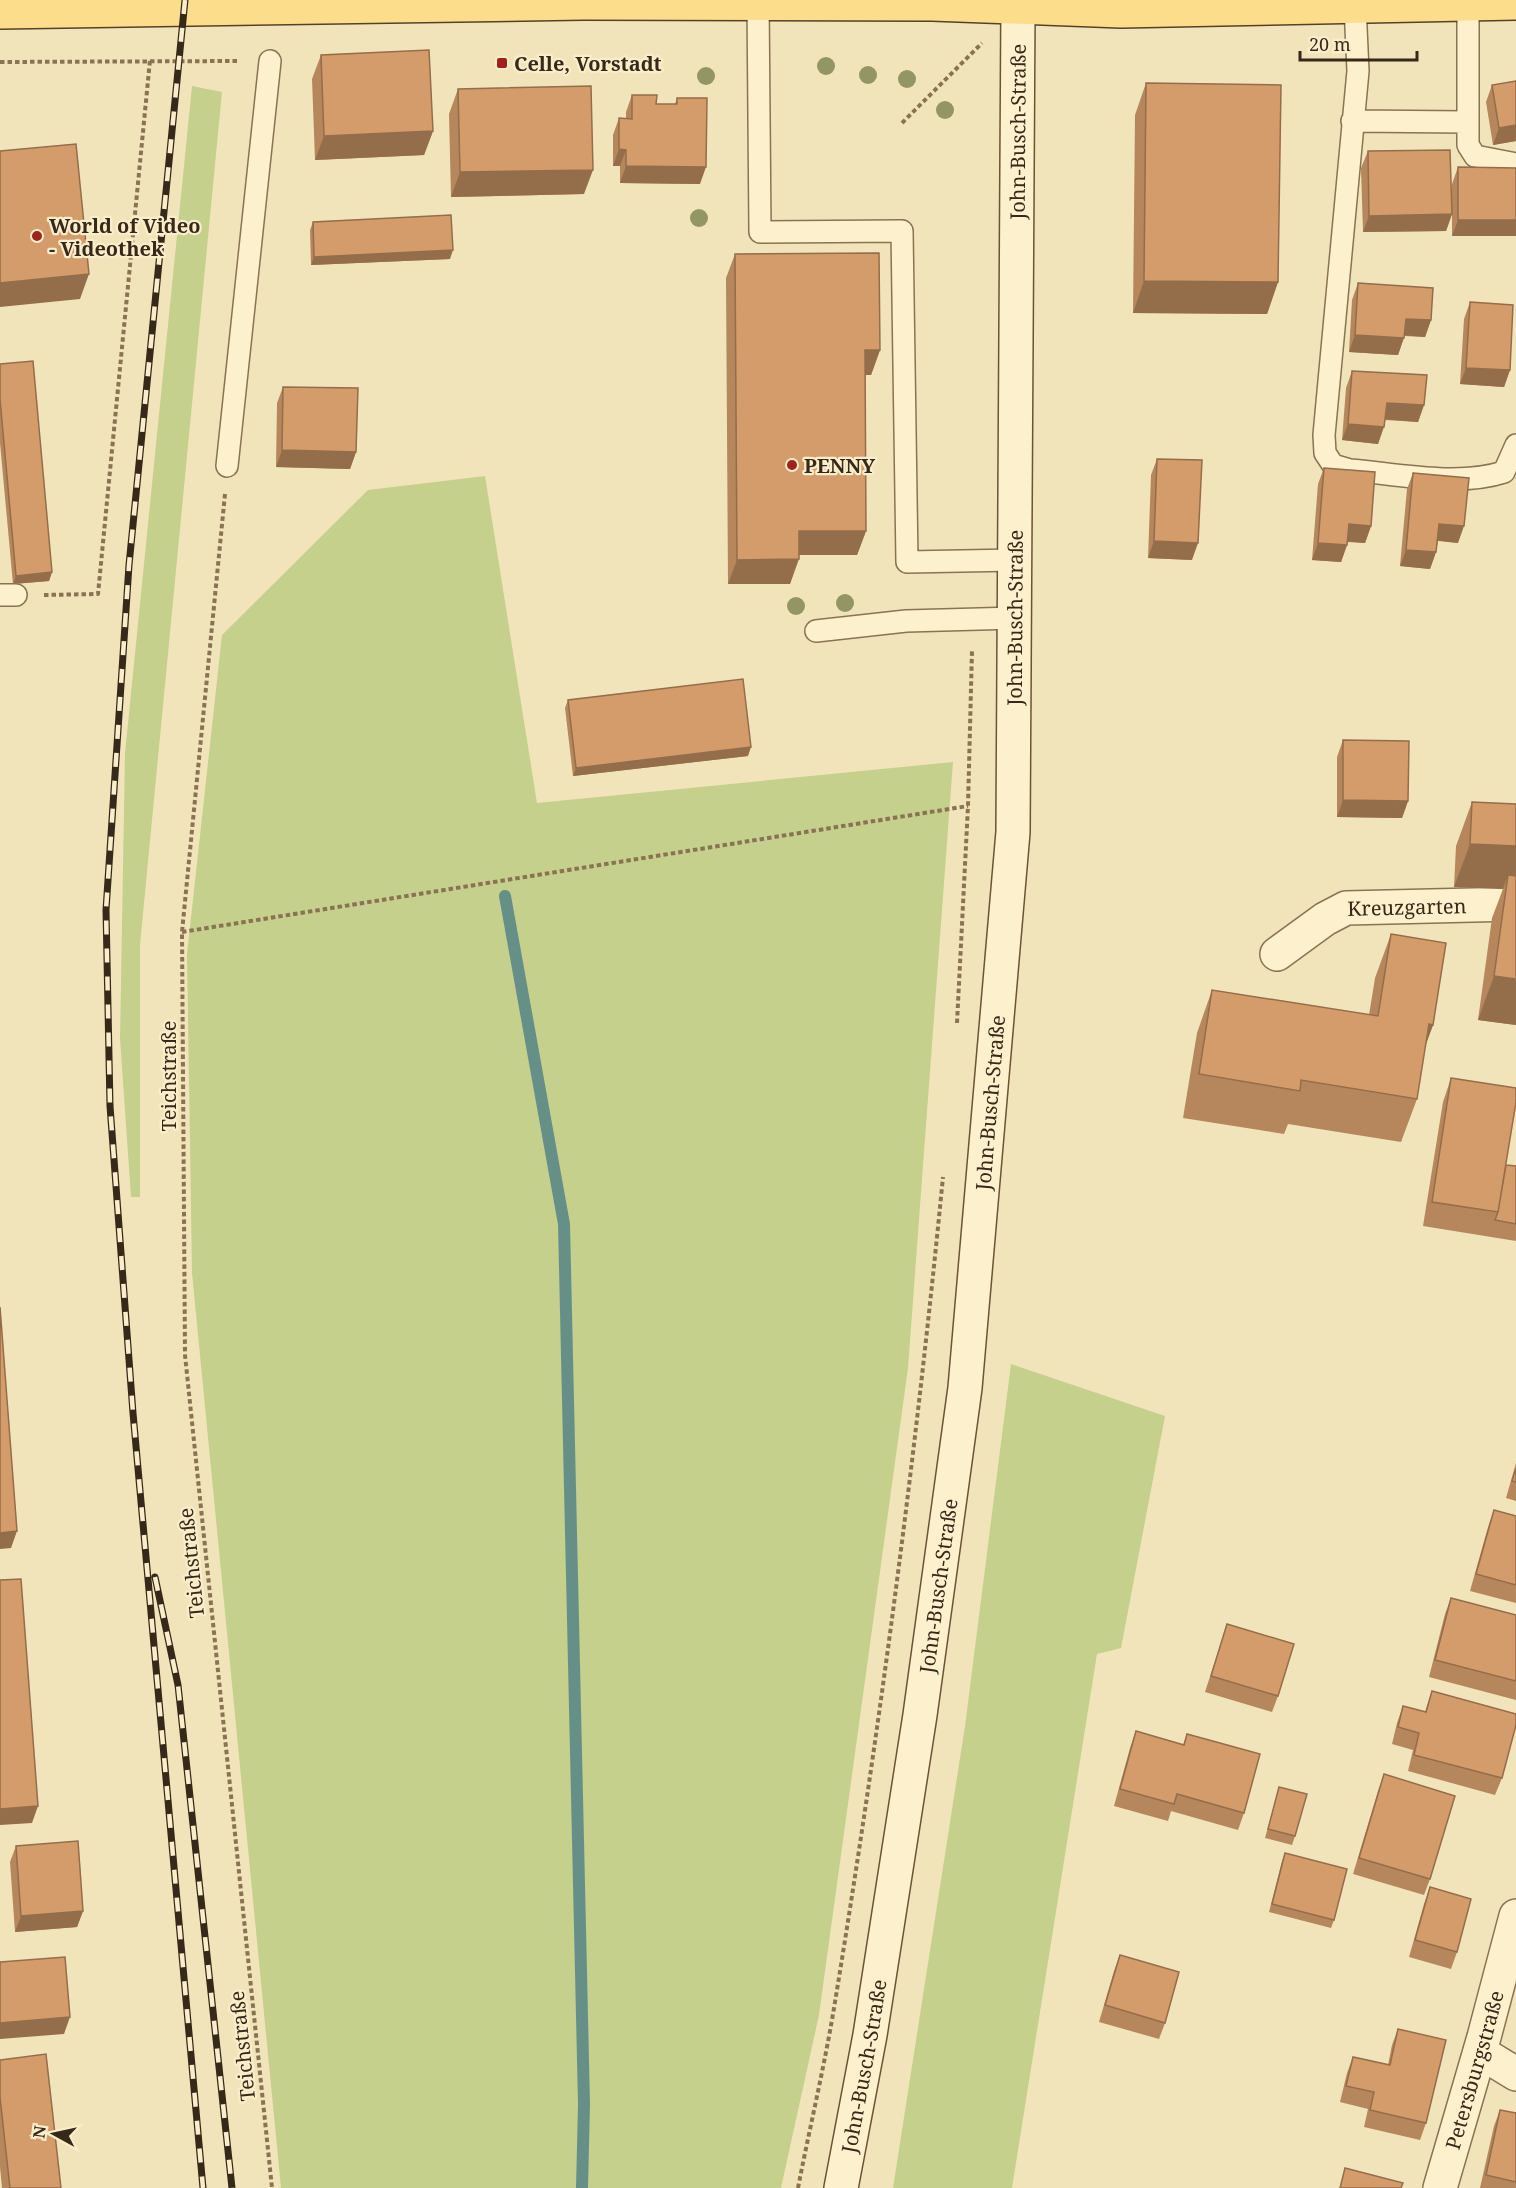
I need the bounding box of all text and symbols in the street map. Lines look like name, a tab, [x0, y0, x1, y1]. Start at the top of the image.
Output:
scale bar	[1300, 24, 1417, 62]
text: 20 m	[1309, 32, 1351, 56]
street label: John-Busch-Straße	[1003, 44, 1031, 221]
place label: Celle, Vorstadt	[514, 50, 662, 77]
marker: Celle, Vorstadt	[495, 56, 509, 70]
place label: World of Video - Videothek	[49, 212, 200, 262]
marker: World of Video - Videothek	[30, 229, 44, 243]
place label: PENNY	[804, 452, 875, 479]
marker: PENNY	[785, 458, 799, 472]
street label: John-Busch-Straße	[1000, 530, 1028, 707]
street label: Kreuzgarten	[1347, 892, 1467, 921]
street label: John-Busch-Straße	[969, 1014, 1011, 1193]
street label: Teichstraße	[155, 1021, 182, 1131]
street label: John-Busch-Straße	[912, 1497, 963, 1676]
street label: Teichstraße	[172, 1506, 210, 1620]
street label: John-Busch-Straße	[834, 1977, 892, 2156]
street label: Petersburgstraße	[1438, 1987, 1509, 2153]
street label: Teichstraße	[223, 1989, 261, 2103]
north arrow	[24, 2104, 84, 2164]
text: N	[27, 2124, 51, 2140]

